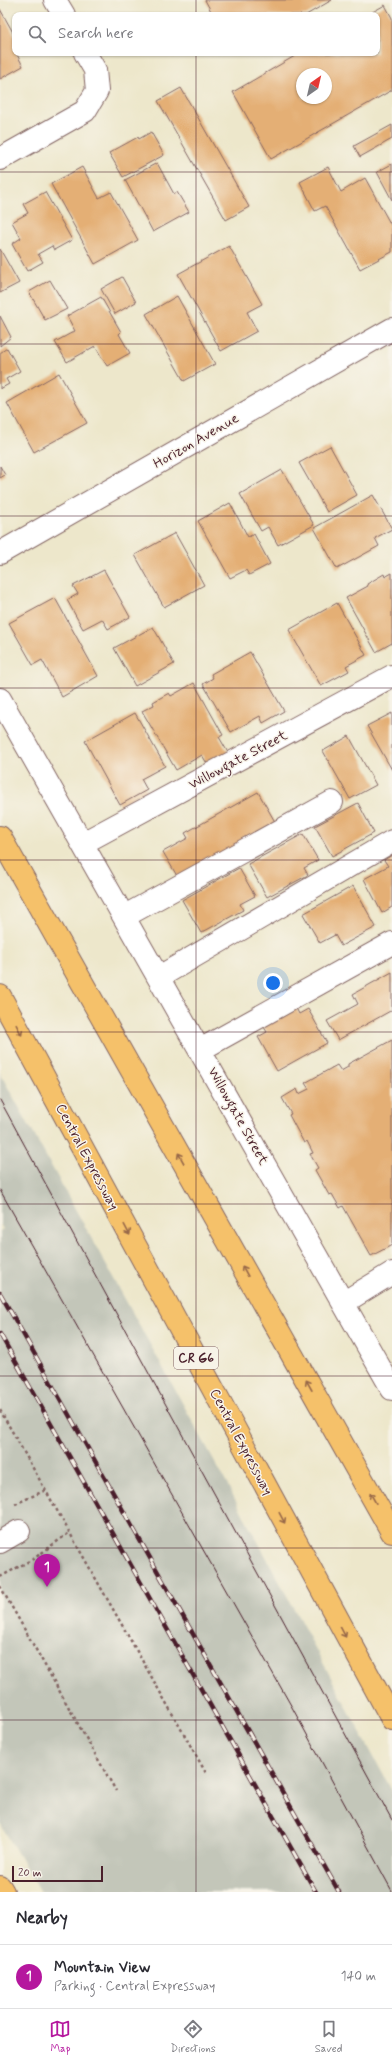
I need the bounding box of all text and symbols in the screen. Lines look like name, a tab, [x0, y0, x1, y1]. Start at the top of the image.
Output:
search box	[12, 12, 380, 56]
icon: search	[26, 23, 48, 45]
text: Search here	[58, 24, 134, 44]
north arrow	[296, 68, 332, 104]
street label: Horizon Avenue	[150, 409, 242, 473]
street label: Willowgate Street	[186, 726, 292, 795]
your location	[263, 973, 283, 993]
one-way arrow	[15, 1024, 23, 1036]
street label: Willowgate Street	[202, 1064, 273, 1170]
street label: Central Expressway	[51, 1101, 123, 1213]
one-way arrow	[177, 1152, 185, 1164]
one-way arrow	[124, 1224, 132, 1236]
one-way arrow	[241, 1265, 249, 1277]
road number: CR G6	[174, 1347, 218, 1369]
one-way arrow	[305, 1379, 312, 1391]
street label: Central Expressway	[205, 1386, 277, 1498]
one-way arrow	[368, 1492, 376, 1504]
one-way arrow	[278, 1511, 286, 1523]
pin: 1	[34, 1554, 60, 1587]
one-way arrow	[340, 1626, 348, 1638]
scale bar	[12, 1864, 103, 1883]
text: 20 m	[18, 1866, 41, 1880]
text: Nearby	[16, 1907, 68, 1929]
text: Mountain View	[54, 1958, 150, 1978]
text: 1	[26, 1968, 32, 1985]
text: 140 m	[341, 1968, 376, 1985]
text: Parking · Central Expressway	[54, 1978, 215, 1995]
tab: Map	[49, 2018, 71, 2056]
tab: Directions	[170, 2018, 216, 2056]
tab: Saved	[315, 2018, 342, 2056]

